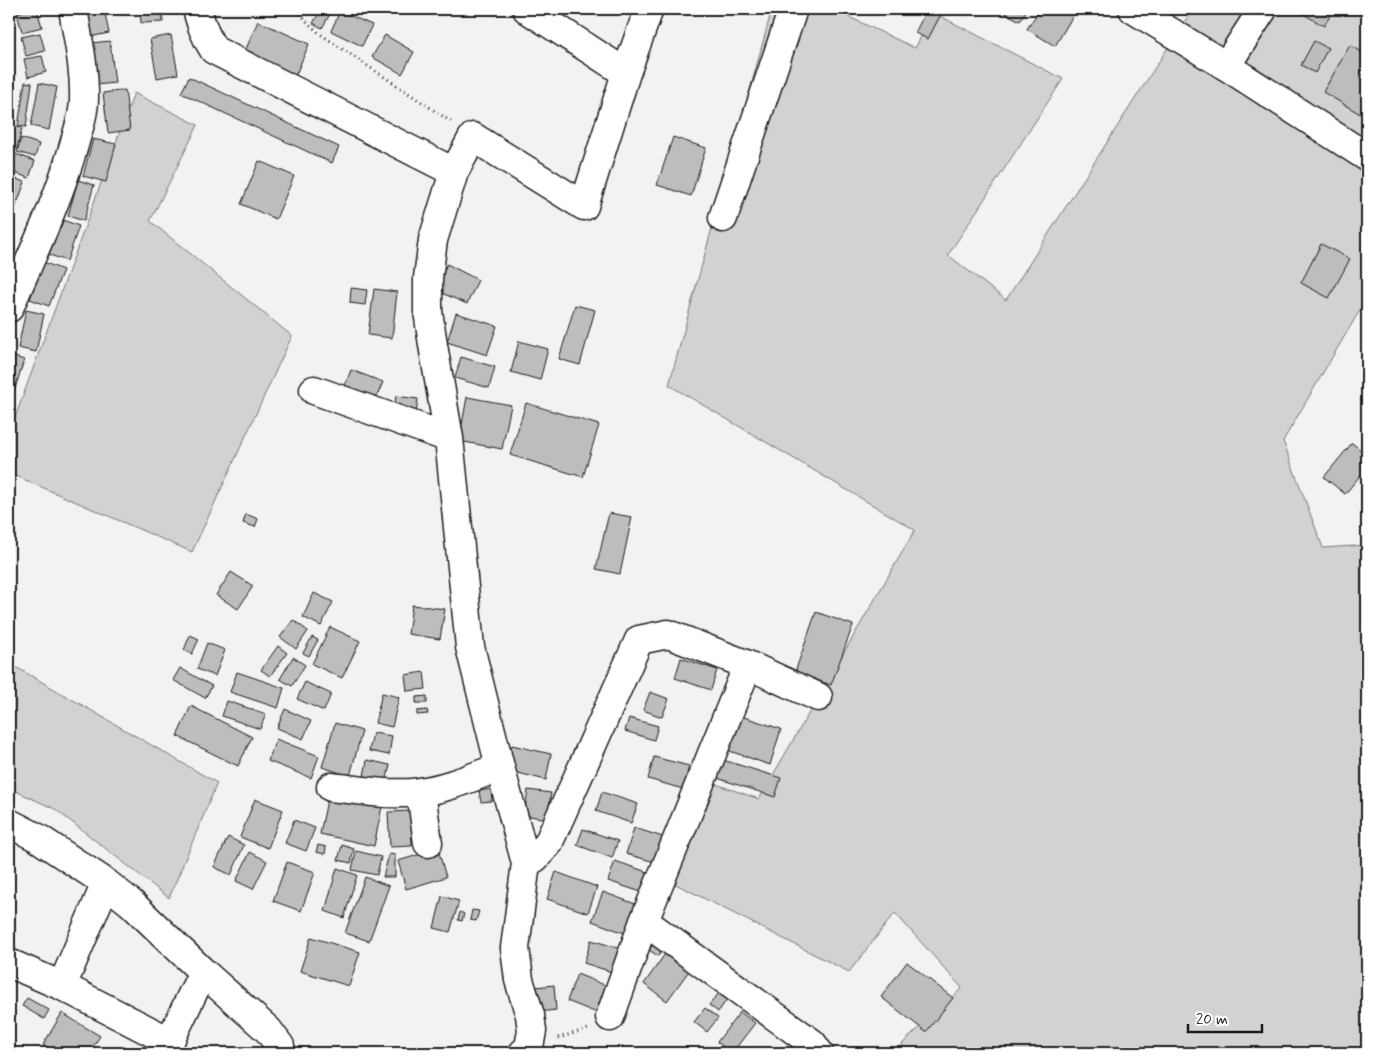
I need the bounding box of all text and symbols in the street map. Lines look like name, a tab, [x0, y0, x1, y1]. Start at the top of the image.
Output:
scale bar	[1188, 1002, 1262, 1034]
text: 20 m	[1196, 1010, 1228, 1030]

